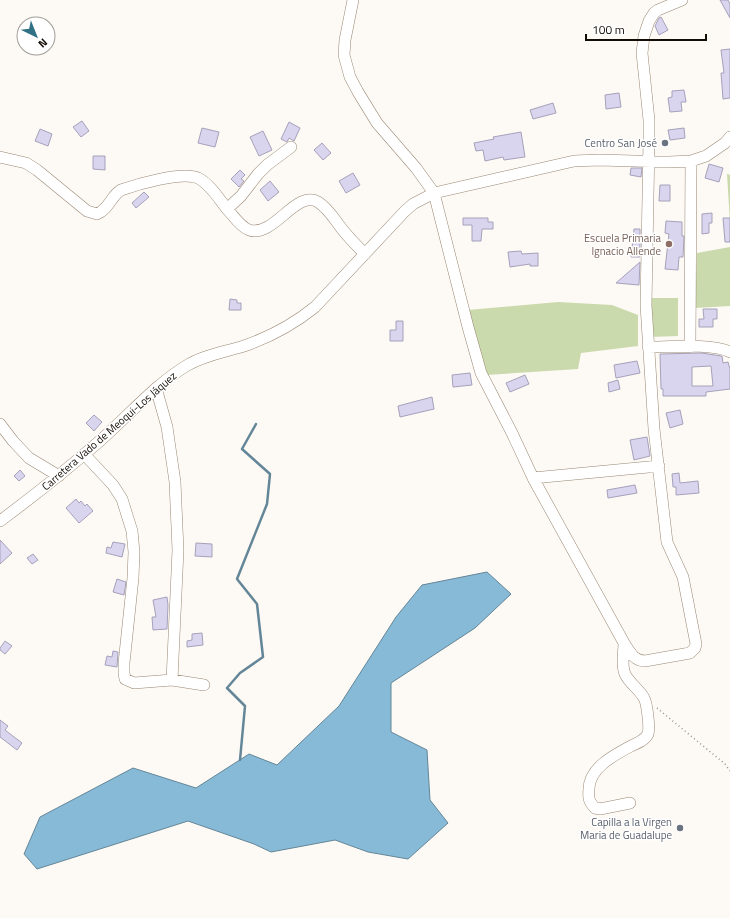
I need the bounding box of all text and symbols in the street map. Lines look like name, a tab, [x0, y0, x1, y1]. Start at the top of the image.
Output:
north arrow	[16, 16, 56, 56]
scale bar	[586, 16, 706, 42]
text: 100 m	[592, 20, 625, 39]
text: N	[35, 35, 51, 52]
place label: Centro San José	[585, 135, 657, 151]
marker: Centro San José	[660, 138, 670, 148]
place label: Escuela Primaria Ignacio Allende	[584, 230, 661, 259]
marker: Escuela Primaria Ignacio Allende	[664, 239, 674, 249]
street label: Carretera Vado de Meoqui-Los Jáquez	[38, 368, 180, 494]
place label: Capilla a la Virgen Maria de Guadalupe	[580, 814, 672, 843]
marker: Capilla a la Virgen Maria de Guadalupe	[675, 823, 685, 833]

